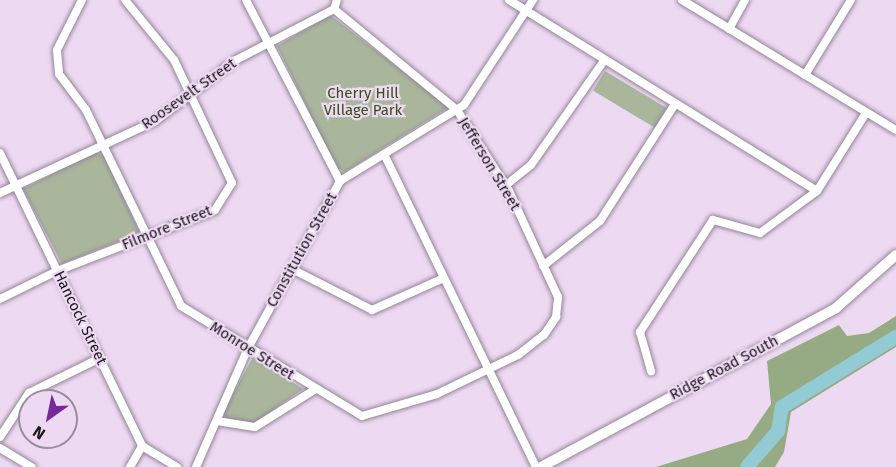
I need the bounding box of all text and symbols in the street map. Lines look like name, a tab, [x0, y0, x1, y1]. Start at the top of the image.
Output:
street label: Roosevelt Street	[138, 55, 240, 133]
park label: Cherry Hill Village Park	[324, 84, 402, 119]
street label: Jefferson Street	[454, 114, 524, 214]
street label: Constitution Street	[263, 190, 341, 310]
street label: Filmore Street	[119, 202, 215, 254]
street label: Hancock Street	[49, 268, 111, 368]
street label: Monroe Street	[206, 318, 298, 384]
street label: Ridge Road South	[667, 332, 781, 404]
north arrow	[18, 389, 78, 449]
text: N	[29, 422, 49, 444]

